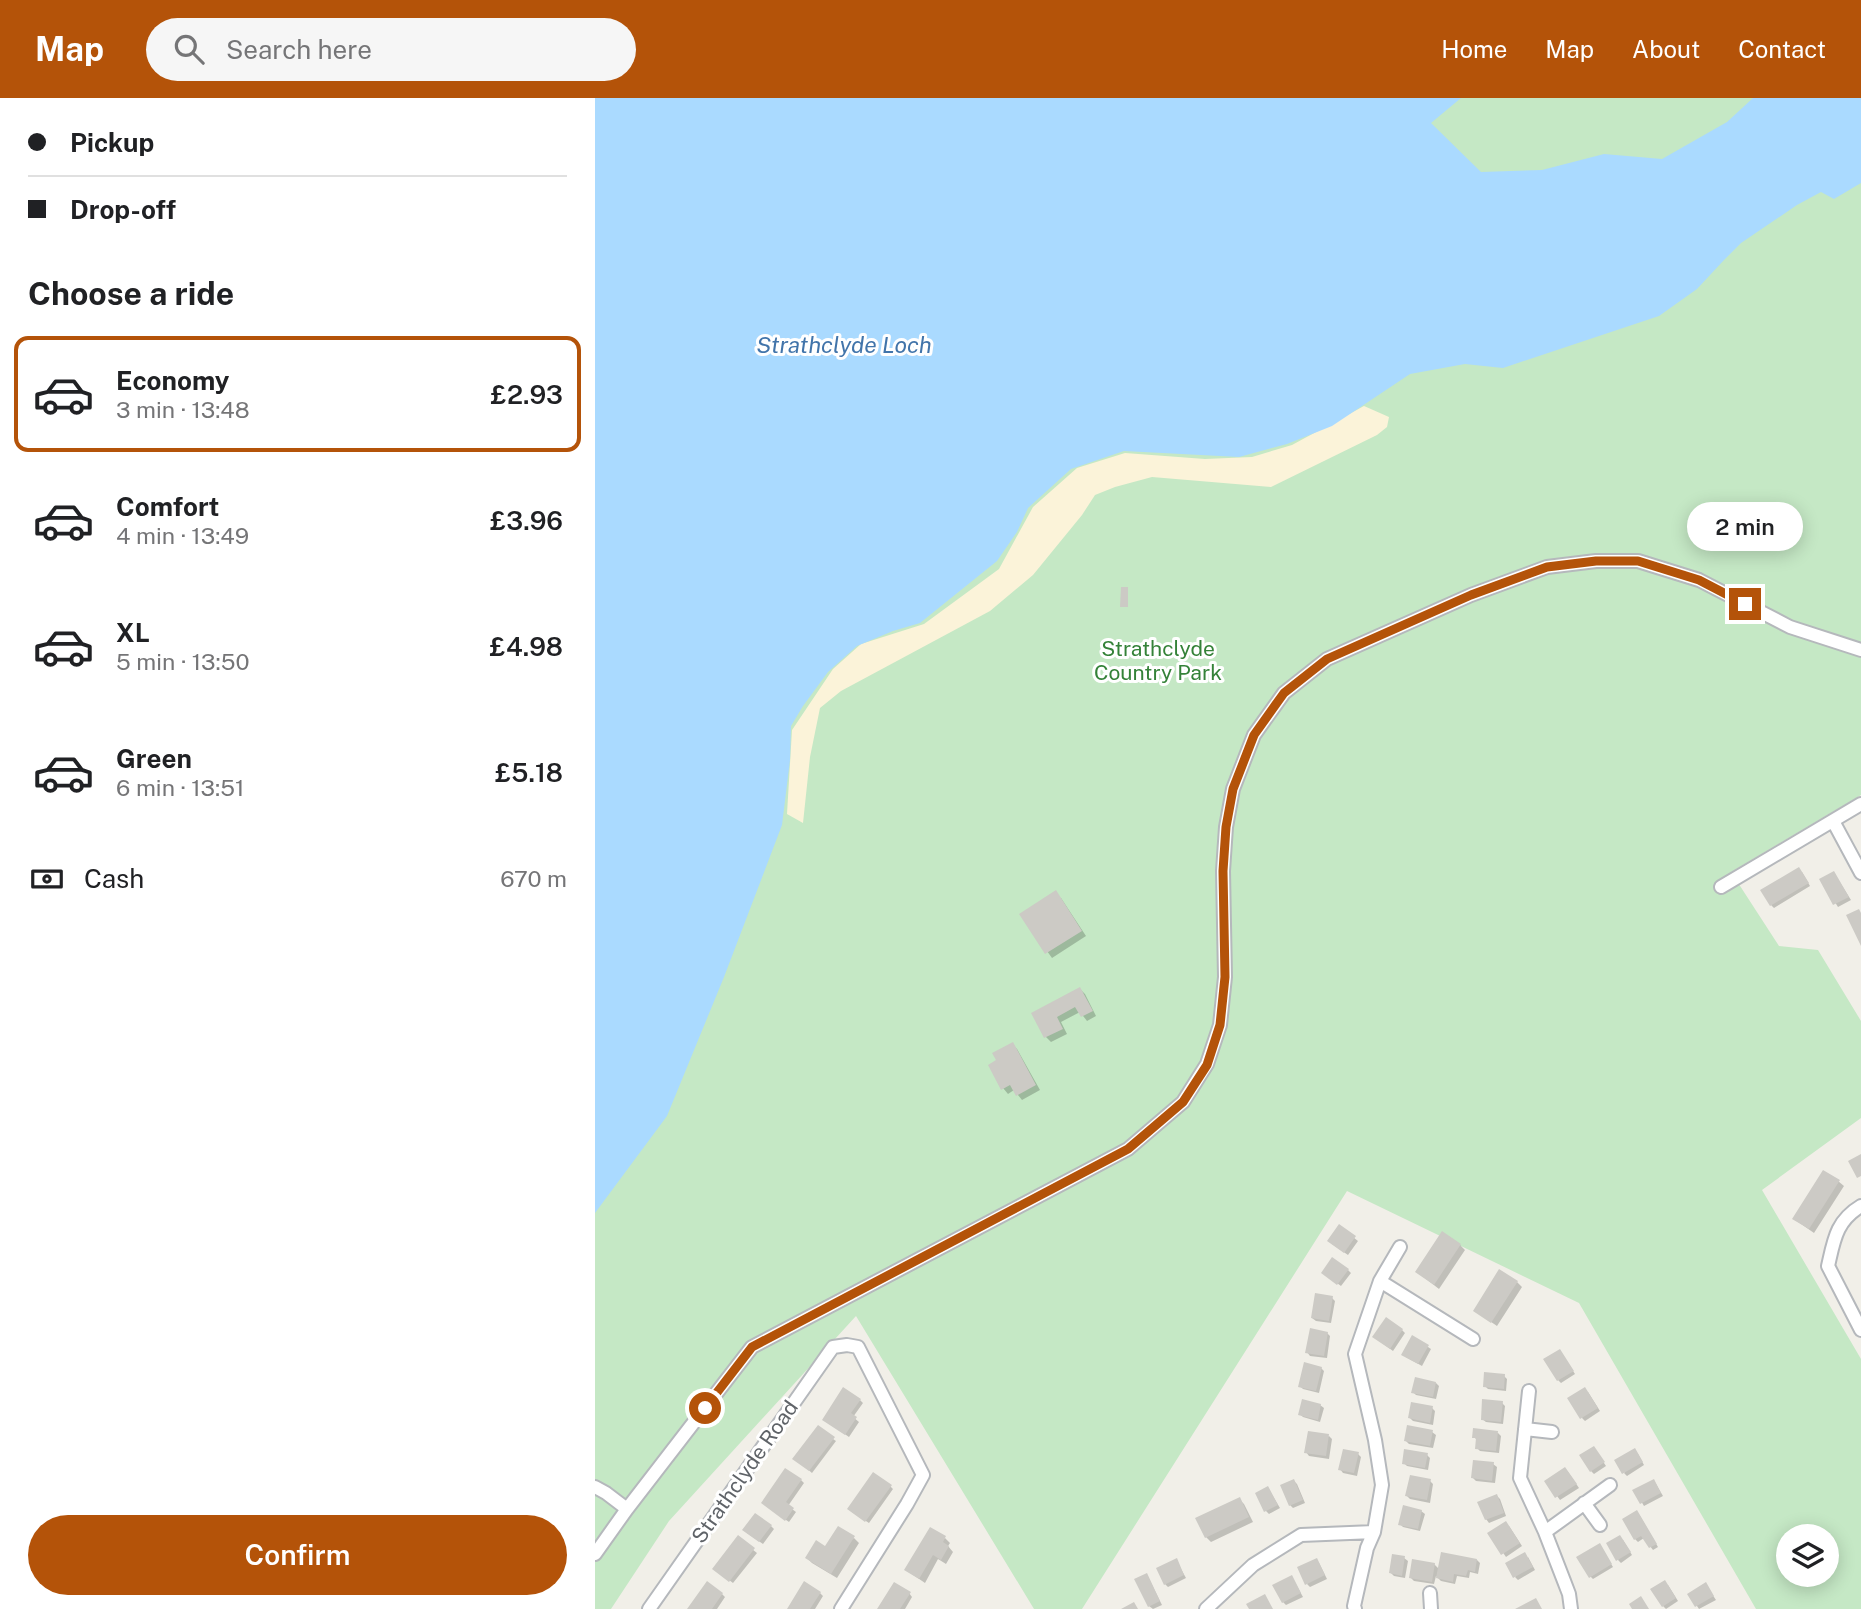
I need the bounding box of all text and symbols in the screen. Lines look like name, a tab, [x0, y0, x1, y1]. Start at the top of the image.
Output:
search box	[146, 18, 636, 81]
text: Map	[35, 30, 104, 68]
icon: search	[170, 30, 208, 68]
text: Search here	[226, 34, 372, 65]
text: Home	[1441, 35, 1507, 63]
text: Map	[1545, 35, 1594, 63]
text: About	[1632, 35, 1700, 63]
text: Contact	[1738, 35, 1826, 63]
text: Pickup	[70, 127, 154, 158]
text: Drop-off	[70, 194, 176, 225]
text: Choose a ride	[28, 275, 234, 312]
water label: Strathclyde Loch	[756, 331, 932, 358]
icon: car	[32, 363, 95, 426]
text: Economy	[116, 365, 229, 396]
text: £2.93	[491, 379, 563, 410]
text: 3 min · 13:48	[116, 396, 250, 423]
icon: car	[32, 489, 95, 552]
text: Comfort	[116, 491, 219, 522]
callout: 2 min	[1687, 503, 1803, 552]
text: £3.96	[490, 505, 563, 536]
text: 2 min	[1715, 513, 1775, 540]
text: 4 min · 13:49	[116, 522, 249, 549]
route end	[1729, 588, 1761, 620]
icon: car	[32, 615, 95, 678]
text: XL	[116, 617, 150, 648]
text: £4.98	[490, 631, 563, 662]
park label: Strathclyde Country Park	[1094, 636, 1222, 685]
text: 5 min · 13:50	[116, 648, 249, 675]
icon: car	[32, 741, 95, 804]
text: Green	[116, 743, 192, 774]
text: £5.18	[495, 757, 563, 788]
text: 6 min · 13:51	[116, 774, 244, 801]
icon: cash	[28, 860, 66, 898]
text: Cash	[84, 863, 144, 894]
text: 670 m	[500, 865, 567, 892]
route start	[689, 1392, 721, 1424]
street label: Strathclyde Road	[686, 1396, 803, 1548]
button: Confirm	[28, 1515, 567, 1595]
map controls	[1776, 1524, 1839, 1587]
button: layers	[1776, 1524, 1839, 1587]

